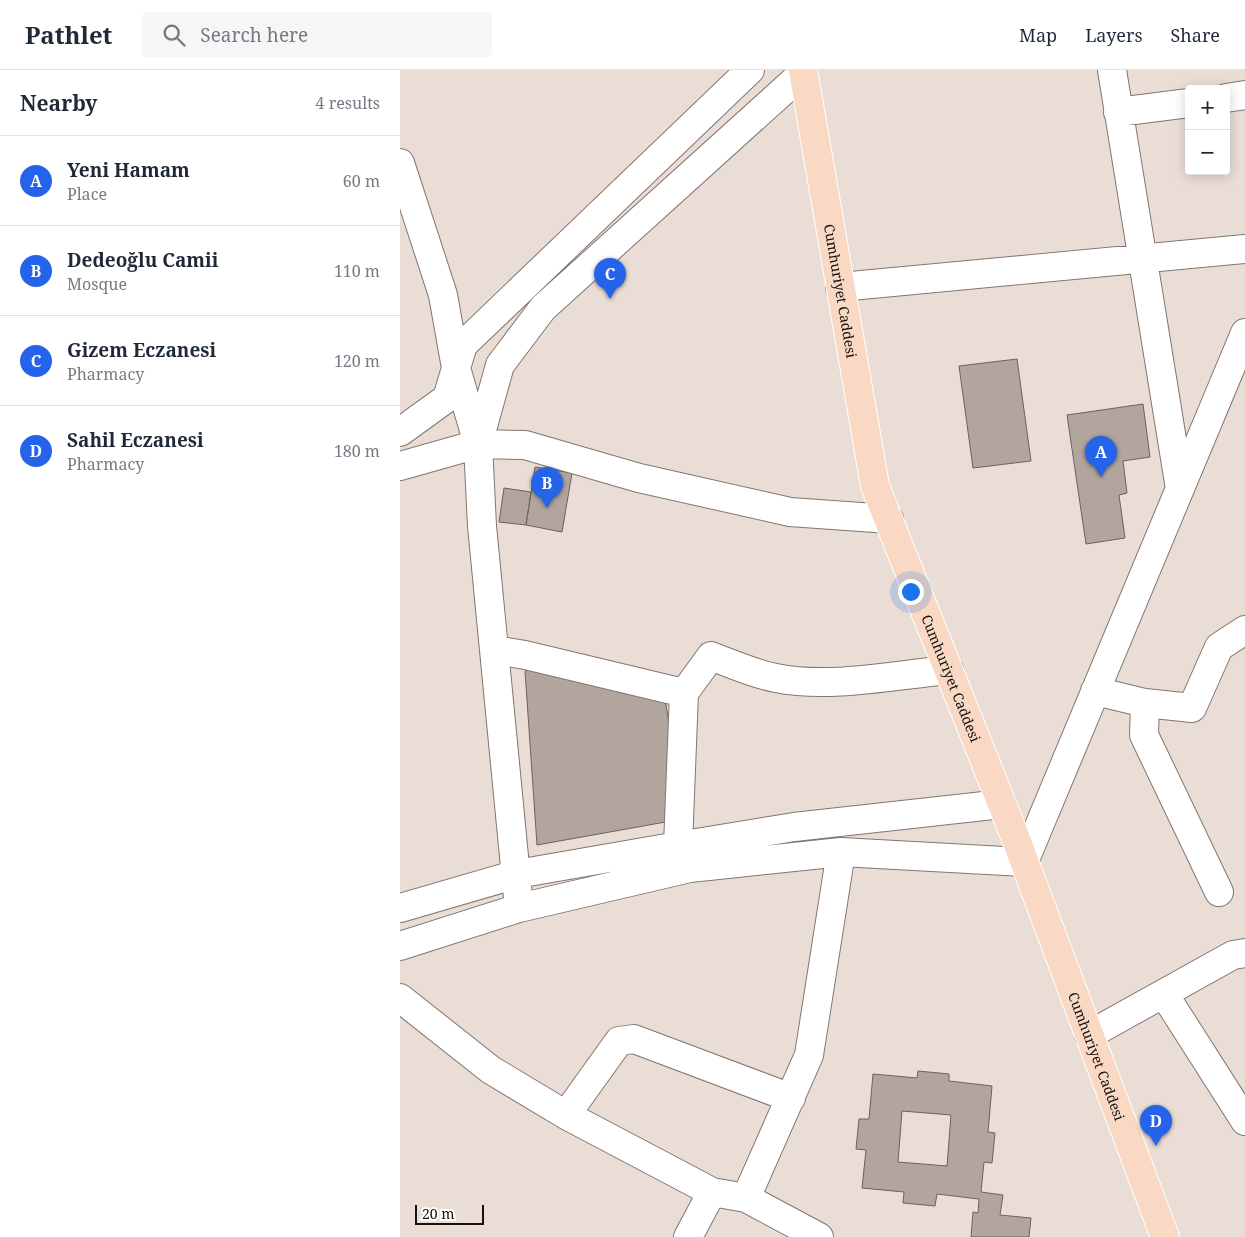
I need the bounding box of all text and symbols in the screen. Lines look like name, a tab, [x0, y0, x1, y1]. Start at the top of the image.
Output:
search box	[142, 12, 492, 57]
text: Pathlet	[25, 18, 112, 51]
icon: search	[160, 21, 188, 49]
text: Search here	[200, 22, 308, 48]
text: Map	[1019, 23, 1057, 47]
text: Layers	[1085, 23, 1143, 47]
text: Share	[1171, 23, 1220, 47]
map controls	[1185, 85, 1230, 175]
button: +	[1185, 85, 1230, 130]
text: Nearby	[20, 89, 98, 117]
text: 4 results	[316, 92, 380, 114]
button: −	[1185, 130, 1230, 175]
text: Yeni Hamam	[67, 157, 190, 183]
text: A	[30, 170, 42, 192]
text: 60 m	[343, 170, 380, 192]
text: Place	[67, 183, 107, 205]
street label: Cumhuriyet Caddesi	[820, 222, 862, 360]
text: Dedeoğlu Camii	[67, 247, 218, 273]
pin: C	[594, 258, 626, 299]
text: B	[31, 260, 41, 282]
text: 110 m	[334, 260, 380, 282]
text: Mosque	[67, 273, 127, 295]
text: Gizem Eczanesi	[67, 337, 216, 363]
text: C	[31, 350, 41, 372]
text: 120 m	[334, 350, 380, 372]
text: Pharmacy	[67, 363, 144, 385]
text: Sahil Eczanesi	[67, 427, 204, 453]
pin: A	[1085, 436, 1117, 477]
text: D	[30, 440, 42, 462]
text: 180 m	[334, 440, 380, 462]
text: Pharmacy	[67, 453, 144, 475]
pin: B	[531, 467, 563, 508]
your location	[898, 579, 924, 605]
street label: Cumhuriyet Caddesi	[918, 612, 986, 745]
street label: Cumhuriyet Caddesi	[1064, 989, 1130, 1123]
pin: D	[1140, 1105, 1172, 1146]
scale bar	[415, 1202, 484, 1225]
text: 20 m	[422, 1204, 455, 1223]

